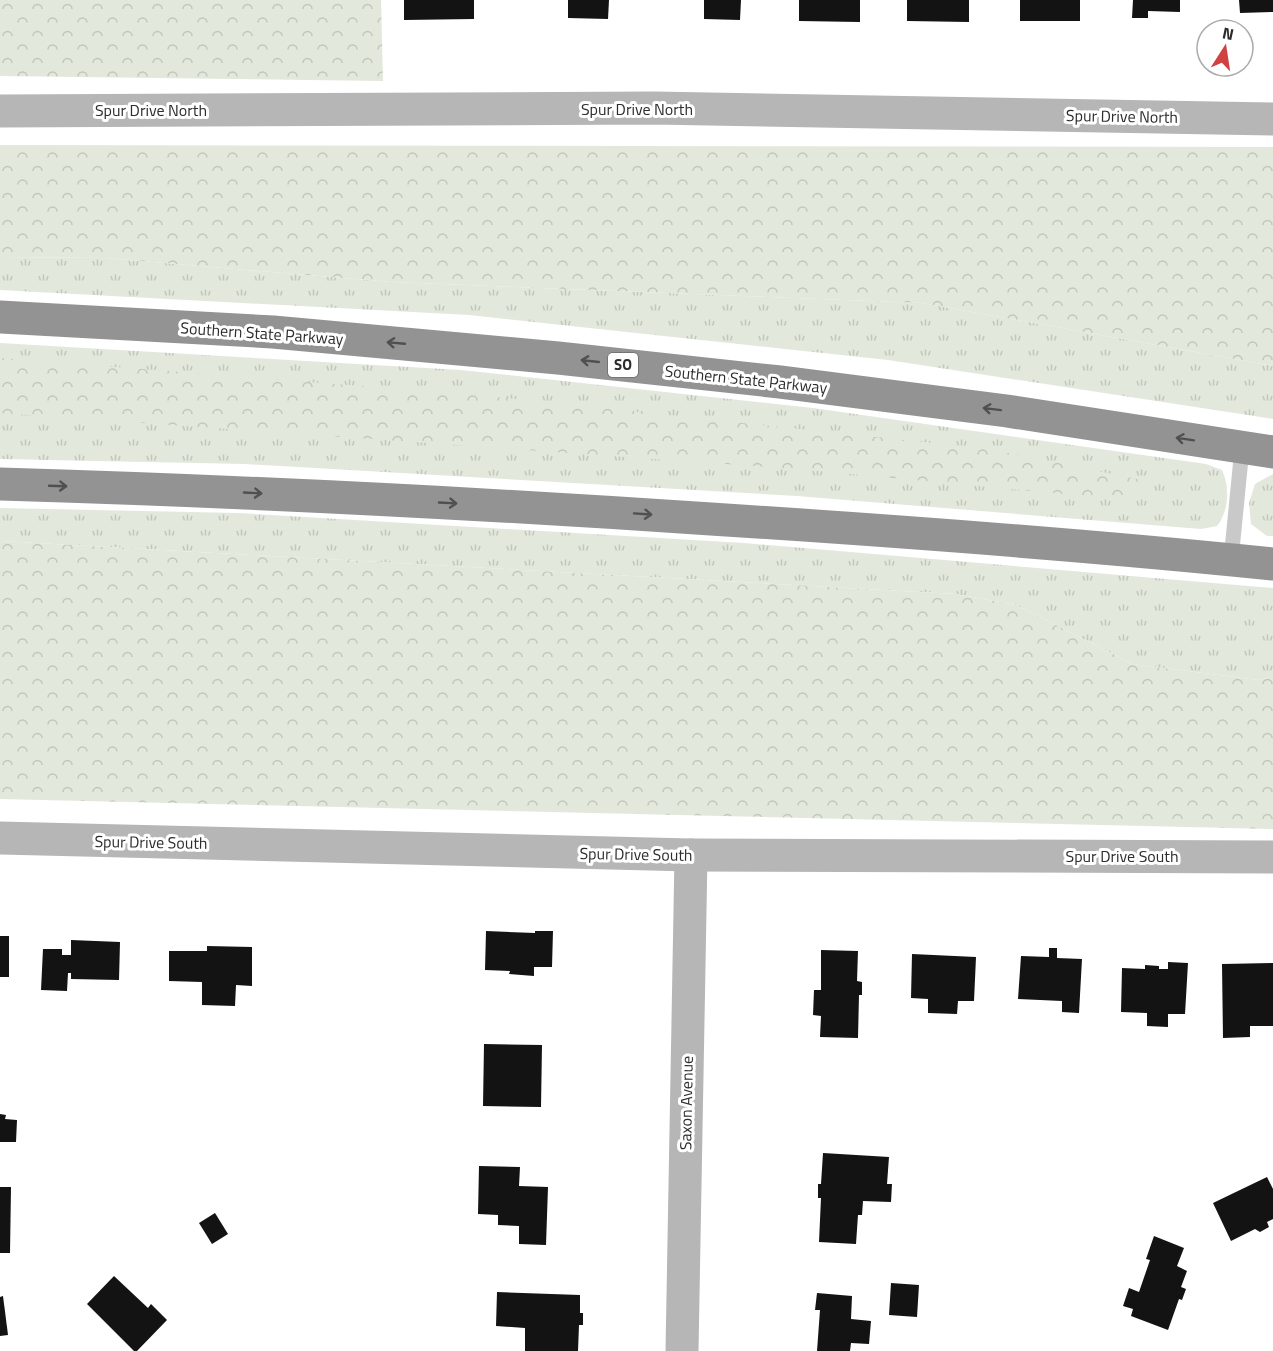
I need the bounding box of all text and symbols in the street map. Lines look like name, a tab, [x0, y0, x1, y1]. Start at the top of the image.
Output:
north arrow	[1195, 18, 1255, 78]
text: N	[1220, 20, 1236, 46]
street label: Spur Drive North	[581, 97, 693, 121]
street label: Spur Drive North	[95, 98, 207, 122]
street label: Spur Drive North	[1066, 103, 1178, 129]
street label: Southern State Parkway	[180, 315, 345, 351]
one-way arrow	[386, 337, 406, 348]
road number: SO	[608, 353, 638, 377]
one-way arrow	[580, 356, 600, 367]
street label: Southern State Parkway	[664, 359, 829, 399]
one-way arrow	[982, 403, 1002, 414]
one-way arrow	[1175, 433, 1195, 444]
one-way arrow	[48, 480, 68, 492]
one-way arrow	[243, 488, 263, 499]
one-way arrow	[438, 498, 458, 509]
one-way arrow	[632, 509, 652, 520]
street label: Spur Drive South	[94, 829, 208, 855]
street label: Spur Drive South	[579, 841, 693, 867]
street label: Spur Drive South	[1066, 844, 1179, 868]
street label: Saxon Avenue	[673, 1056, 699, 1150]

